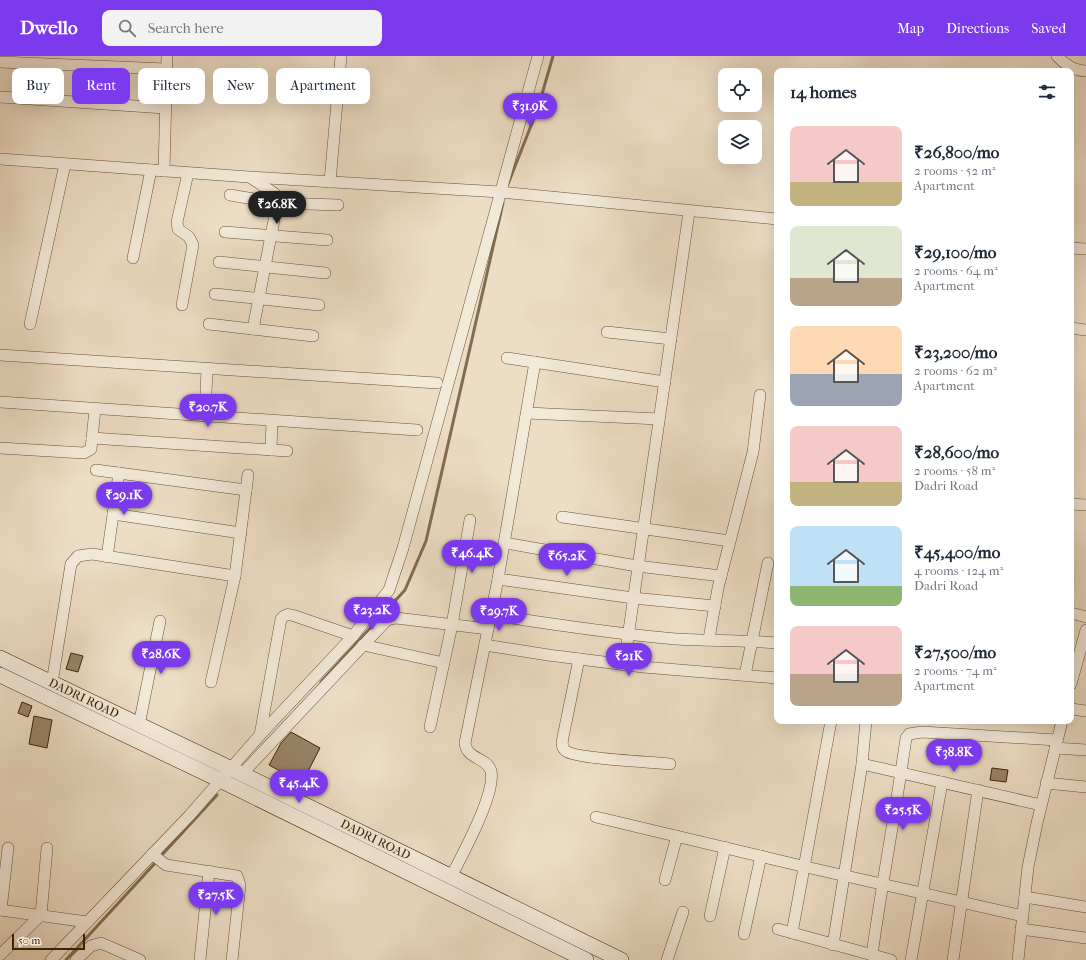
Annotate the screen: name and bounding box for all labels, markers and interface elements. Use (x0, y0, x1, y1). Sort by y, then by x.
search box (102, 10, 382, 46)
text: Dwello (20, 17, 78, 39)
icon: search (116, 17, 138, 39)
text: Search here (148, 19, 224, 37)
text: Map (897, 20, 924, 37)
text: Directions (946, 20, 1009, 37)
text: Saved (1031, 20, 1066, 37)
chip: Buy (12, 68, 64, 104)
chip: Rent (72, 68, 130, 104)
chip: Filters (138, 68, 205, 104)
chip: New (213, 68, 268, 104)
chip: Apartment (276, 68, 370, 104)
map controls (718, 68, 762, 164)
button: locate (718, 68, 762, 112)
icon: filters (1036, 81, 1058, 103)
text: 14 homes (790, 82, 857, 102)
pin: ₹31.9K (497, 93, 563, 127)
text: ₹31.9K (512, 98, 548, 113)
button: layers (718, 120, 762, 164)
icon: home (822, 142, 870, 190)
text: ₹26,800/mo (914, 142, 999, 162)
text: 2 rooms · 52 m² (914, 163, 995, 178)
text: Apartment (914, 178, 975, 193)
pin: ₹26.8K (244, 191, 310, 225)
text: ₹26.8K (257, 196, 297, 211)
icon: home (822, 242, 870, 290)
text: ₹29,100/mo (914, 242, 996, 262)
text: 2 rooms · 64 m² (914, 263, 998, 278)
text: Apartment (914, 278, 975, 293)
icon: home (822, 342, 870, 390)
text: ₹23,200/mo (914, 342, 997, 362)
text: 2 rooms · 62 m² (914, 363, 997, 378)
text: Apartment (914, 378, 975, 393)
pin: ₹20.7K (175, 394, 241, 428)
text: ₹20.7K (189, 399, 227, 414)
icon: home (822, 442, 870, 490)
text: ₹28,600/mo (914, 442, 999, 462)
text: 2 rooms · 58 m² (914, 463, 995, 478)
text: Dadri Road (914, 478, 978, 493)
pin: ₹29.1K (91, 482, 157, 516)
text: ₹29.1K (105, 487, 143, 502)
pin: ₹46.4K (439, 540, 505, 574)
icon: home (822, 542, 870, 590)
text: ₹45,400/mo (914, 542, 1000, 562)
pin: ₹65.2K (534, 543, 600, 577)
text: ₹46.4K (451, 545, 493, 560)
text: ₹65.2K (548, 548, 586, 563)
text: 4 rooms · 124 m² (914, 563, 1003, 578)
text: Dadri Road (914, 578, 978, 593)
pin: ₹23.2K (339, 597, 405, 631)
pin: ₹29.7K (466, 598, 532, 632)
text: ₹23.2K (353, 602, 391, 617)
text: ₹29.7K (480, 603, 518, 618)
pin: ₹28.6K (128, 641, 194, 675)
icon: home (822, 642, 870, 690)
text: ₹27,500/mo (914, 642, 996, 662)
pin: ₹21K (605, 643, 653, 677)
text: ₹28.6K (141, 646, 181, 661)
text: ₹21K (615, 648, 643, 663)
text: 2 rooms · 74 m² (914, 663, 997, 678)
street label: DADRI ROAD (46, 675, 121, 721)
text: Apartment (914, 678, 975, 693)
pin: ₹38.8K (921, 739, 987, 773)
text: ₹38.8K (935, 744, 973, 759)
pin: ₹45.4K (266, 770, 332, 804)
text: ₹45.4K (279, 775, 319, 790)
pin: ₹25.5K (870, 797, 936, 831)
text: ₹25.5K (885, 802, 921, 817)
street label: DADRI ROAD (338, 816, 413, 863)
pin: ₹27.5K (183, 882, 249, 916)
text: ₹27.5K (197, 887, 235, 902)
scale bar (12, 932, 85, 951)
text: 50 m (18, 934, 40, 947)

